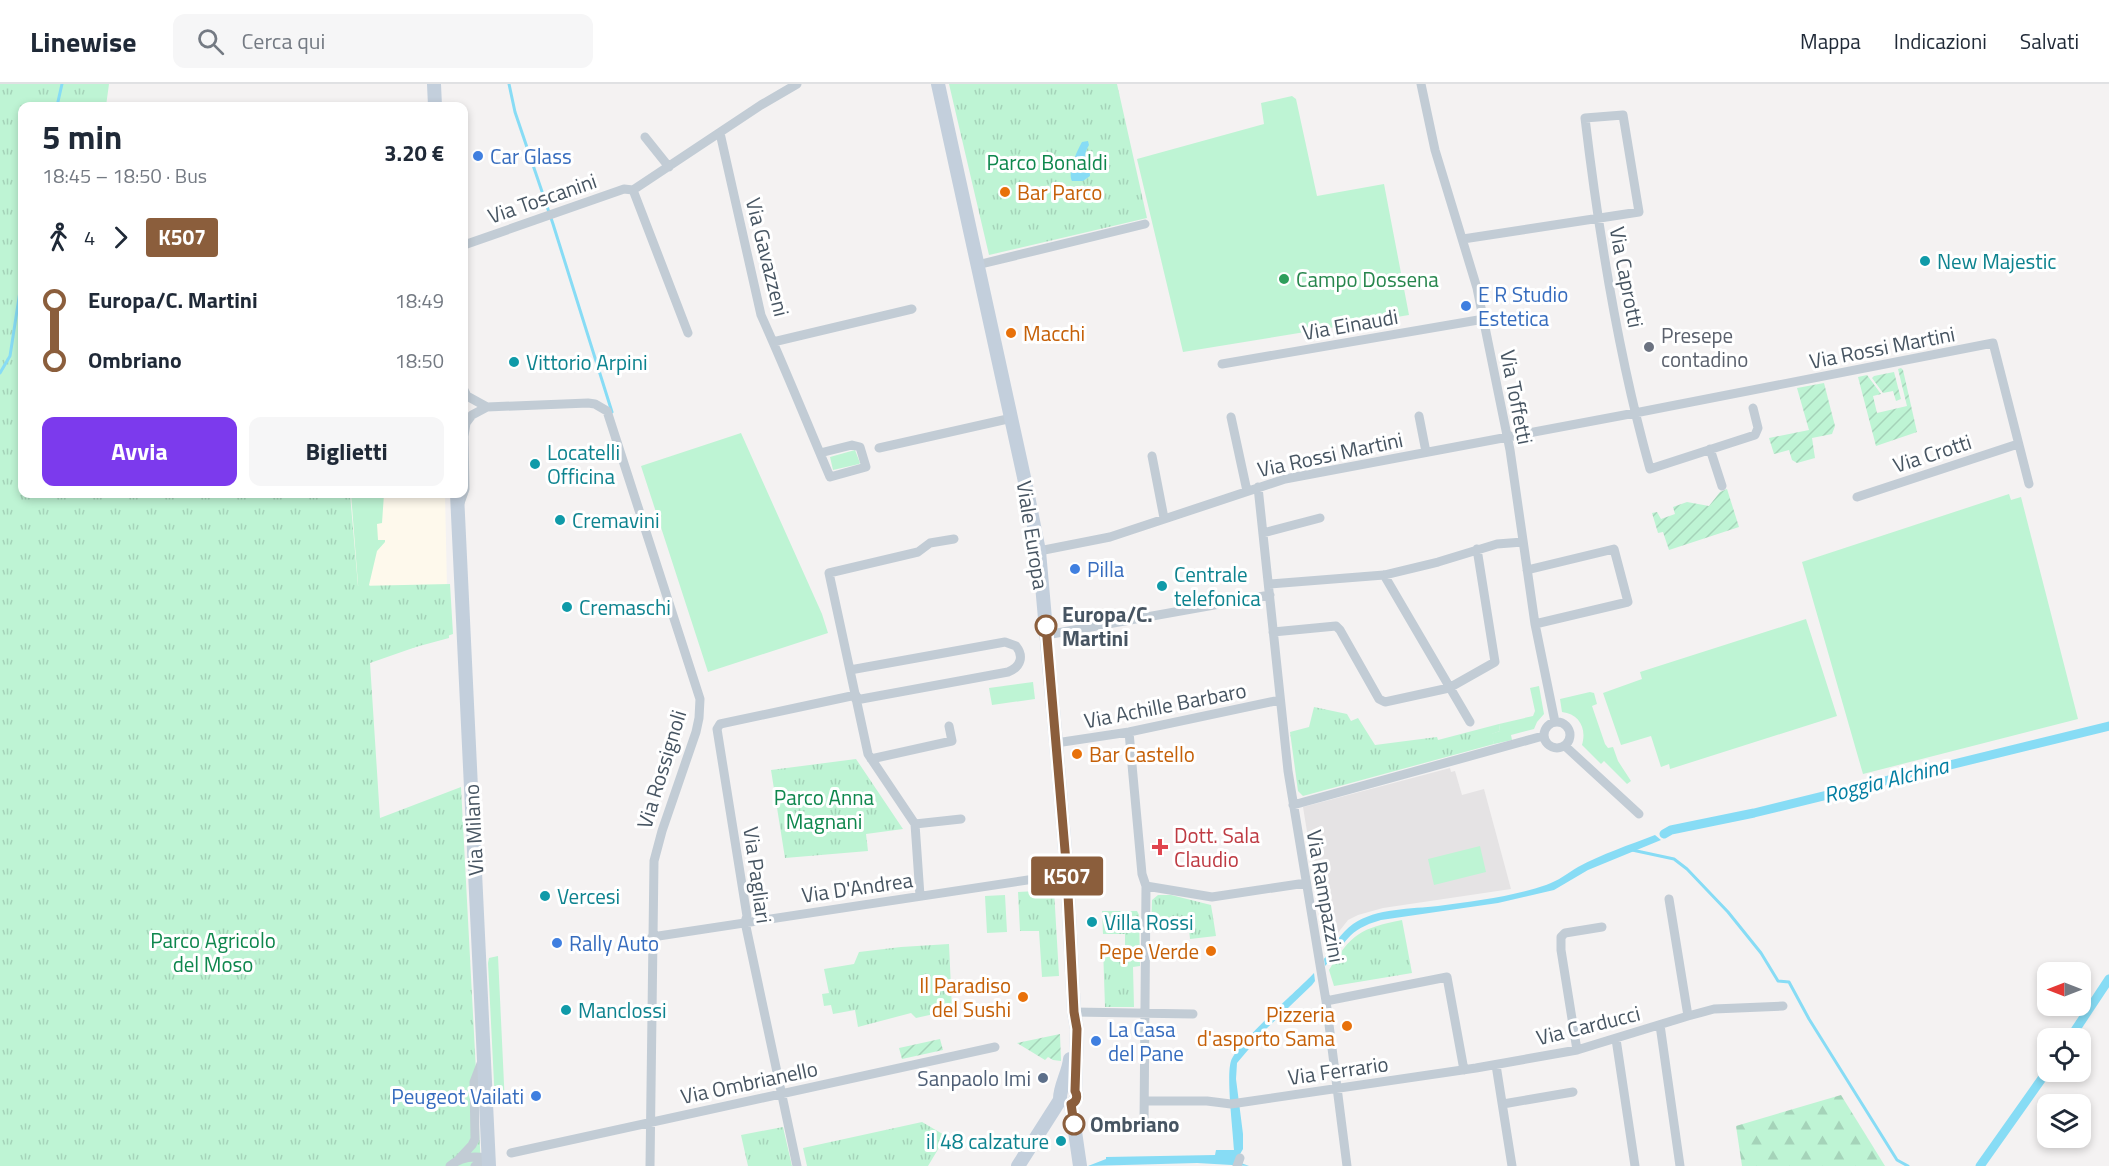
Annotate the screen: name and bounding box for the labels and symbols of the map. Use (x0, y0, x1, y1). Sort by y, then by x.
place label: Car Glass (490, 140, 572, 172)
park label: Parco Bonaldi (986, 146, 1108, 178)
marker: Car Glass (471, 149, 485, 163)
street label: Via Toscanini (483, 164, 601, 232)
place label: Bar Parco (1017, 176, 1102, 208)
marker: Bar Parco (998, 185, 1012, 199)
street label: Via Gavazzeni (738, 194, 798, 320)
street label: Via Caprotti (1602, 224, 1652, 330)
place label: New Majestic (1937, 245, 2056, 277)
marker: New Majestic (1918, 254, 1932, 268)
place label: Campo Dossena (1296, 263, 1439, 295)
marker: Campo Dossena (1277, 272, 1291, 286)
place label: E R Studio Estetica (1478, 278, 1568, 334)
marker: E R Studio Estetica (1459, 299, 1473, 313)
street label: Via Einaudi (1300, 300, 1400, 348)
place label: Macchi (1023, 317, 1085, 349)
street label: Via Rossi Martini (1806, 317, 1958, 377)
place label: Presepe contadino (1661, 319, 1748, 375)
marker: Macchi (1004, 326, 1018, 340)
marker: Presepe contadino (1642, 340, 1656, 354)
place label: Vittorio Arpini (526, 346, 648, 378)
street label: Via Toffetti (1492, 347, 1542, 447)
marker: Vittorio Arpini (507, 355, 521, 369)
street label: Via Rossi Martini (1254, 423, 1406, 485)
street label: Via Crotti (1889, 425, 1975, 481)
place label: Locatelli Officina (547, 436, 620, 492)
marker: Locatelli Officina (528, 457, 542, 471)
street label: Viale Europa (1009, 478, 1057, 592)
place label: Cremavini (572, 504, 660, 536)
marker: Cremavini (553, 513, 567, 527)
place label: Pilla (1087, 553, 1125, 585)
place label: Centrale telefonica (1174, 558, 1261, 614)
marker: Pilla (1068, 562, 1082, 576)
marker: Centrale telefonica (1155, 579, 1169, 593)
place label: Cremaschi (579, 591, 671, 623)
place label: Europa/C. Martini (1062, 598, 1153, 654)
marker: Cremaschi (560, 600, 574, 614)
marker: Europa/C. Martini (1035, 615, 1057, 637)
street label: Via Achille Barbaro (1081, 674, 1249, 736)
street label: Via Rossignoli (628, 706, 694, 832)
place label: Bar Castello (1089, 738, 1195, 770)
marker: Bar Castello (1070, 747, 1084, 761)
water label: Roggia Alchina (1820, 748, 1954, 812)
park label: Parco Anna Magnani (774, 781, 875, 837)
street label: Via Milano (455, 783, 491, 877)
place label: Dott. Sala Claudio (1174, 819, 1260, 875)
street label: Via Pagliari (735, 825, 781, 925)
street label: Via Rampazzini (1299, 827, 1353, 965)
marker: Dott. Sala Claudio (1151, 838, 1169, 856)
line badge: K507 (1025, 856, 1109, 896)
street label: Via D'Andrea (799, 863, 915, 911)
place label: Vercesi (557, 880, 620, 912)
marker: Vercesi (538, 889, 552, 903)
place label: Villa Rossi (1104, 906, 1194, 938)
marker: Villa Rossi (1085, 915, 1099, 929)
park label: Parco Agricolo del Moso (150, 924, 276, 980)
place label: Rally Auto (569, 927, 659, 959)
place label: Pepe Verde (1099, 935, 1199, 967)
marker: Rally Auto (550, 936, 564, 950)
marker: Pepe Verde (1204, 944, 1218, 958)
north arrow (2037, 962, 2091, 1016)
place label: Il Paradiso del Sushi (919, 969, 1011, 1025)
marker: Il Paradiso del Sushi (1016, 990, 1030, 1004)
place label: Manclossi (578, 994, 667, 1026)
street label: Via Carducci (1533, 997, 1643, 1053)
place label: Pizzeria d'asporto Sama (1197, 998, 1335, 1054)
marker: Manclossi (559, 1003, 573, 1017)
place label: La Casa del Pane (1108, 1013, 1184, 1069)
marker: Pizzeria d'asporto Sama (1340, 1019, 1354, 1033)
marker: La Casa del Pane (1089, 1034, 1103, 1048)
street label: Via Ferrario (1286, 1047, 1390, 1093)
street label: Via Ombrianello (677, 1052, 821, 1112)
place label: Sanpaolo Imi (917, 1062, 1031, 1094)
marker: Sanpaolo Imi (1036, 1071, 1050, 1085)
place label: Peugeot Vailati (391, 1080, 524, 1112)
marker: Peugeot Vailati (529, 1089, 543, 1103)
place label: Ombriano (1090, 1108, 1179, 1140)
marker: Ombriano (1063, 1113, 1085, 1135)
place label: il 48 calzature (926, 1125, 1049, 1157)
marker: il 48 calzature (1054, 1134, 1068, 1148)

